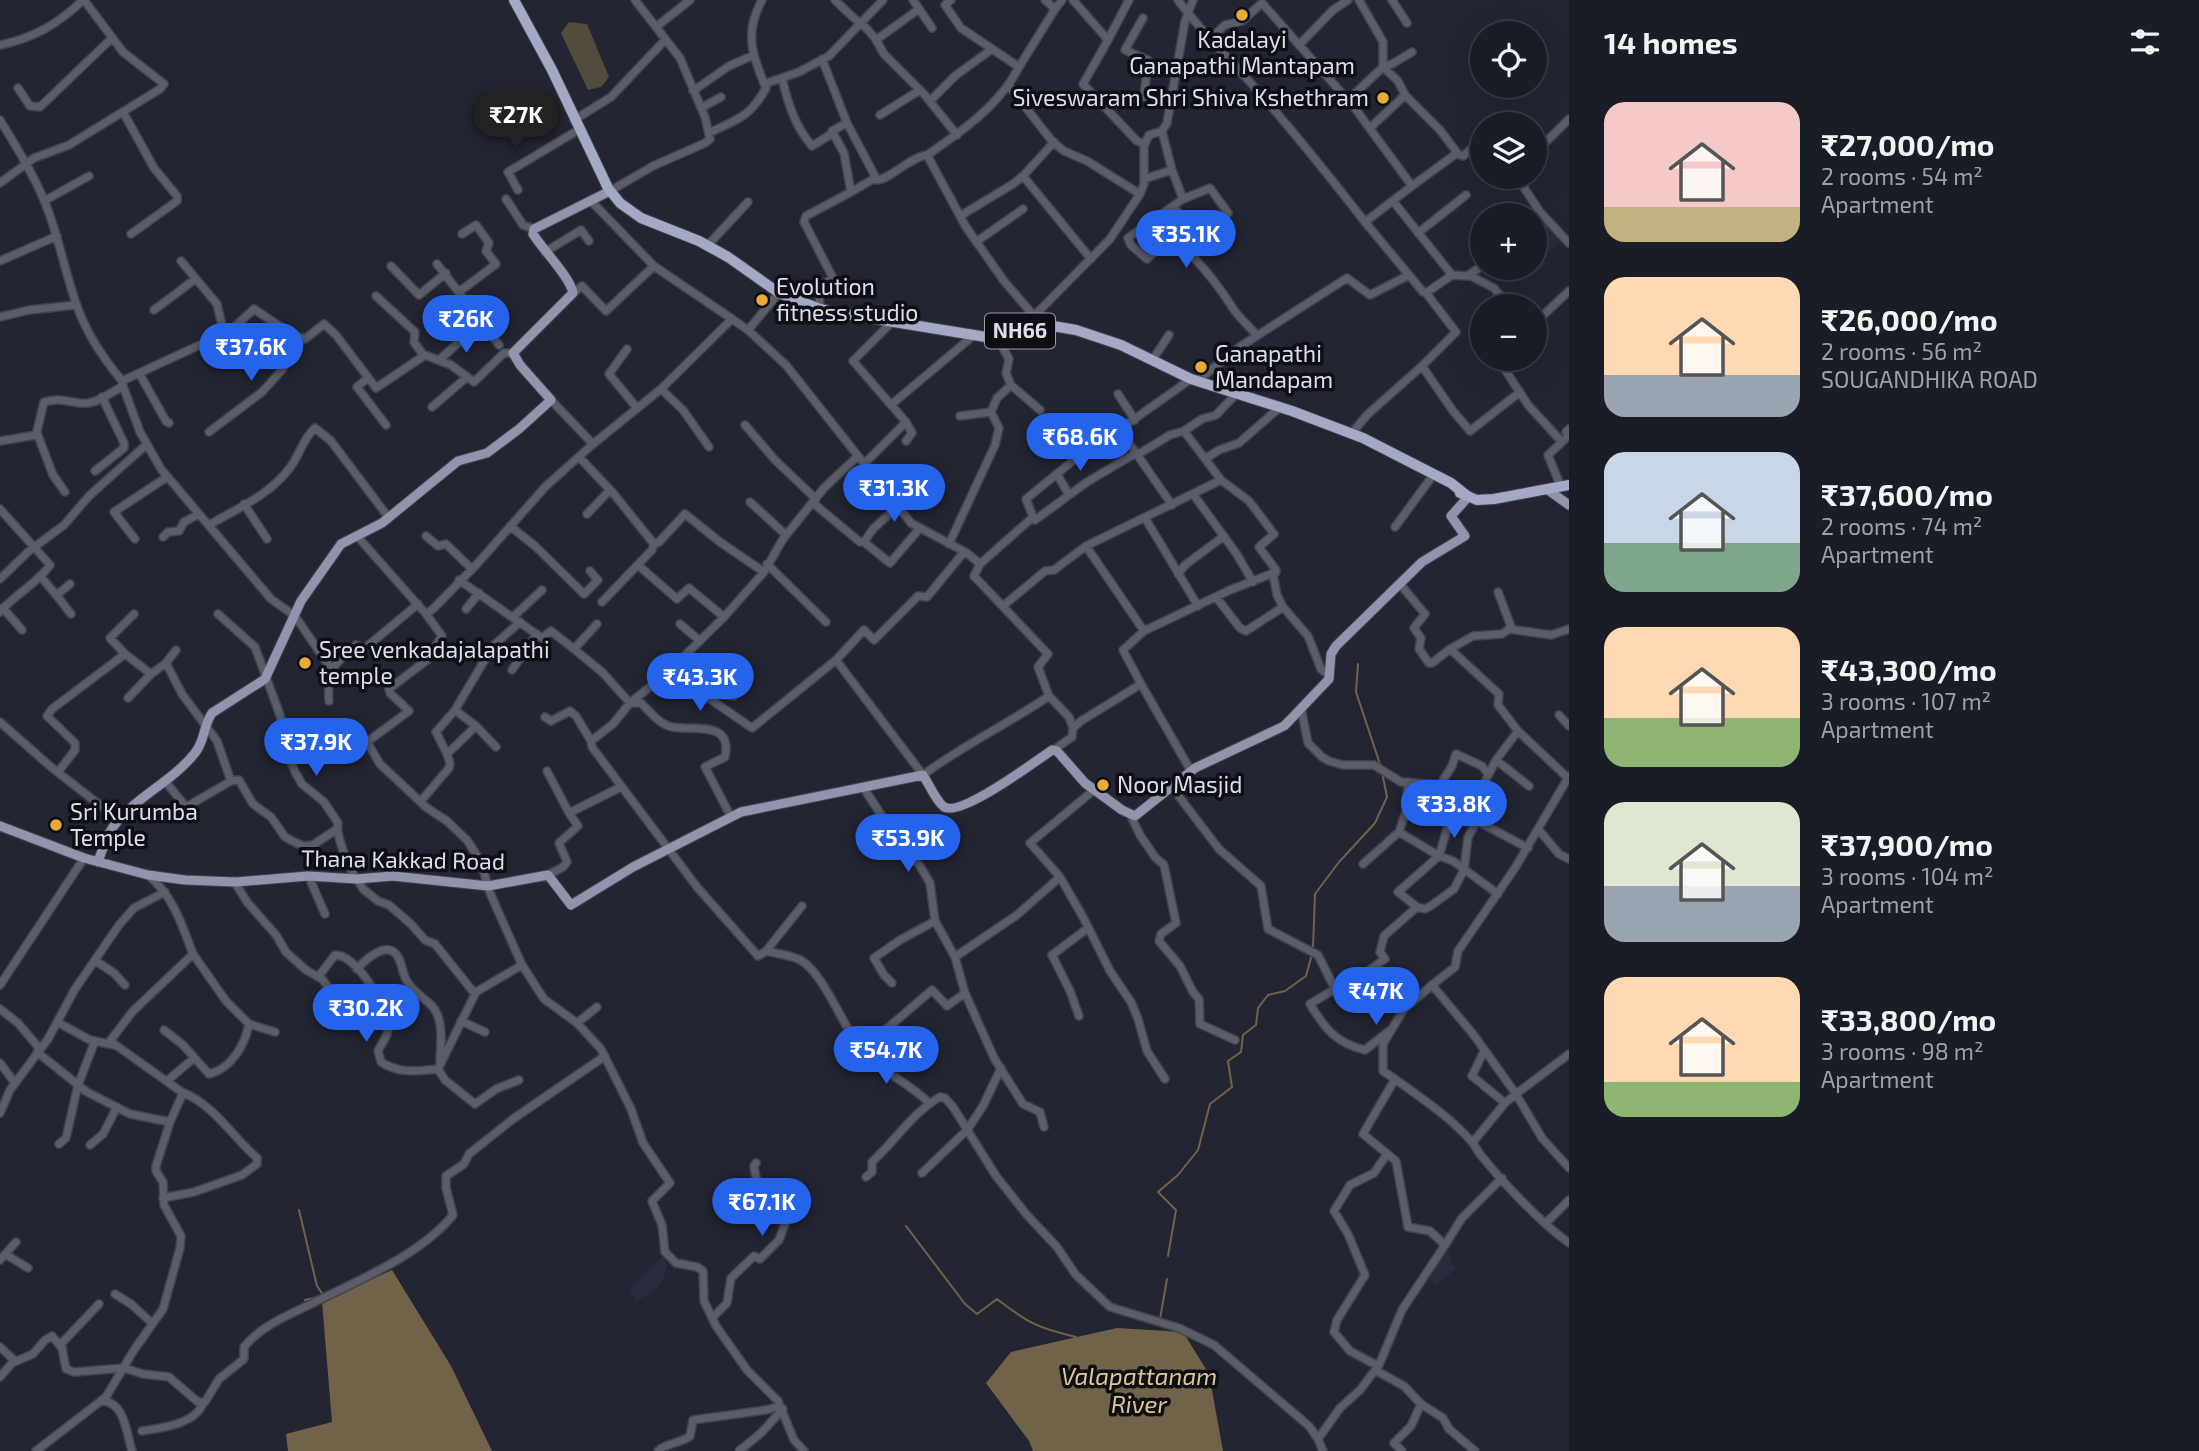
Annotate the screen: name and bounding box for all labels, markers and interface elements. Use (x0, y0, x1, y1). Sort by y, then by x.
marker: Kadalayi Ganapathi Mantapam (1234, 7, 1250, 23)
map controls (1470, 21, 1547, 371)
button: locate (1470, 21, 1547, 98)
icon: filters (2126, 23, 2164, 61)
text: 14 homes (1604, 24, 1738, 60)
place label: Kadalayi Ganapathi Mantapam (1129, 25, 1355, 79)
place label: Siveswaram Shri Shiva Kshethram (1012, 83, 1369, 111)
marker: Siveswaram Shri Shiva Kshethram (1375, 90, 1391, 106)
pin: ₹27K (475, 92, 557, 151)
text: ₹27K (489, 100, 543, 128)
button: layers (1470, 112, 1547, 189)
text: ₹27,000/mo (1821, 126, 1995, 162)
icon: home (1660, 130, 1744, 214)
text: 2 rooms · 54 m² (1821, 162, 1983, 190)
text: Apartment (1821, 190, 1934, 218)
button: + (1470, 203, 1547, 280)
pin: ₹35.1K (1129, 210, 1243, 270)
text: ₹35.1K (1152, 219, 1220, 247)
place label: Evolution fitness studio (776, 272, 918, 326)
marker: Evolution fitness studio (754, 292, 770, 308)
button: − (1470, 294, 1547, 371)
pin: ₹26K (425, 296, 507, 355)
text: ₹26,000/mo (1821, 301, 1998, 337)
text: ₹26K (438, 304, 494, 332)
icon: home (1660, 305, 1744, 389)
road number: NH66 (985, 314, 1055, 348)
pin: ₹37.6K (194, 324, 308, 383)
text: ₹37.6K (215, 332, 287, 360)
text: 2 rooms · 56 m² (1821, 337, 1982, 365)
place label: Ganapathi Mandapam (1215, 339, 1333, 393)
marker: Ganapathi Mandapam (1193, 359, 1209, 375)
text: SOUGANDHIKA ROAD (1821, 365, 2038, 393)
pin: ₹68.6K (1023, 414, 1137, 473)
text: ₹68.6K (1042, 422, 1118, 450)
pin: ₹31.3K (837, 464, 951, 524)
text: ₹31.3K (859, 473, 929, 501)
text: ₹37,600/mo (1821, 476, 1993, 512)
icon: home (1660, 480, 1744, 564)
text: 2 rooms · 74 m² (1821, 512, 1982, 540)
text: Apartment (1821, 540, 1934, 568)
place label: Sree venkadajalapathi temple (319, 635, 550, 689)
text: ₹43,300/mo (1821, 651, 1997, 687)
pin: ₹43.3K (643, 654, 757, 713)
marker: Sree venkadajalapathi temple (297, 655, 313, 671)
icon: home (1660, 655, 1744, 739)
text: ₹43.3K (663, 662, 737, 690)
text: 3 rooms · 107 m² (1821, 687, 1991, 715)
text: Apartment (1821, 715, 1934, 743)
pin: ₹37.9K (259, 718, 373, 778)
text: ₹37.9K (280, 727, 352, 755)
place label: Noor Masjid (1117, 770, 1242, 798)
marker: Noor Masjid (1095, 777, 1111, 793)
pin: ₹33.8K (1397, 780, 1511, 840)
text: ₹33.8K (1417, 789, 1491, 817)
place label: Sri Kurumba Temple (70, 797, 198, 851)
pin: ₹53.9K (851, 814, 965, 874)
marker: Sri Kurumba Temple (48, 817, 64, 833)
text: ₹53.9K (871, 823, 945, 851)
text: ₹37,900/mo (1821, 826, 1993, 862)
icon: home (1660, 830, 1744, 914)
street label: Thana Kakkad Road (301, 843, 505, 875)
text: 3 rooms · 104 m² (1821, 862, 1993, 890)
text: Apartment (1821, 890, 1934, 918)
pin: ₹47K (1335, 968, 1417, 1027)
text: ₹47K (1349, 976, 1403, 1004)
pin: ₹30.2K (309, 984, 423, 1044)
text: ₹30.2K (329, 993, 403, 1021)
text: ₹33,800/mo (1821, 1001, 1996, 1037)
icon: home (1660, 1005, 1744, 1089)
pin: ₹54.7K (829, 1026, 943, 1086)
text: ₹54.7K (850, 1035, 922, 1063)
text: 3 rooms · 98 m² (1821, 1037, 1983, 1065)
text: Apartment (1821, 1065, 1934, 1093)
pin: ₹67.1K (705, 1178, 819, 1238)
text: ₹67.1K (728, 1187, 796, 1215)
water label: Valapattanam River (1061, 1361, 1217, 1418)

